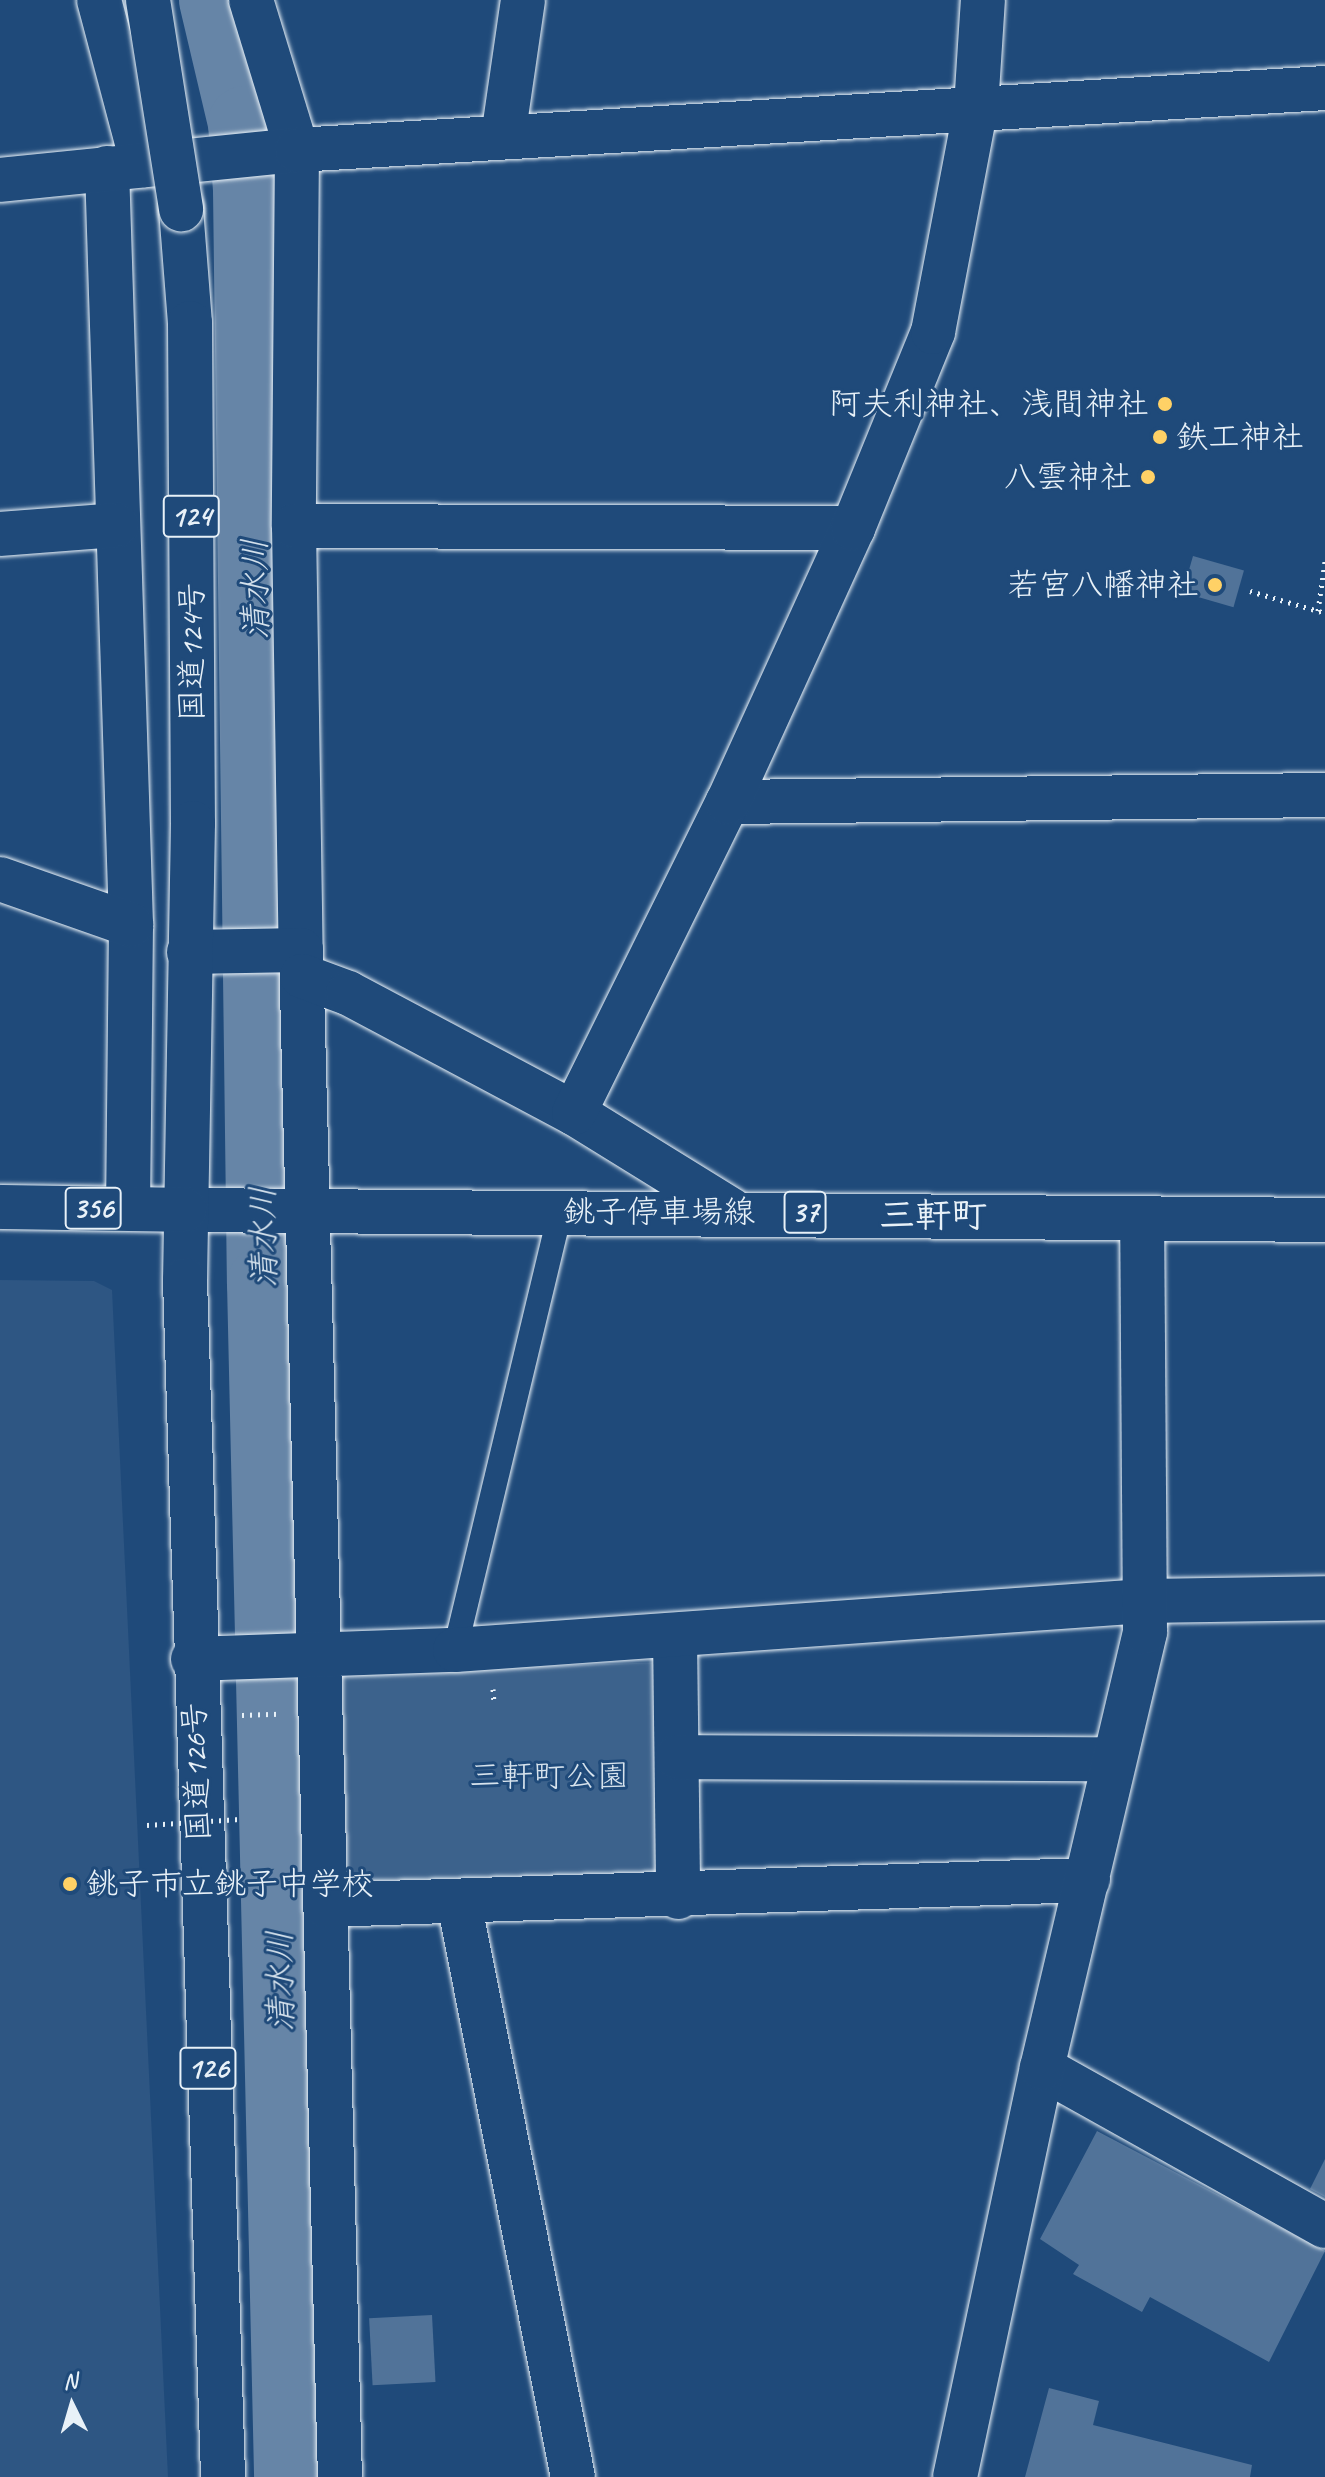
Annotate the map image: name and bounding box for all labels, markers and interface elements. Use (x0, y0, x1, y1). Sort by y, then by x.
place label: 阿夫利神社、浅間神社 (829, 385, 1149, 423)
marker: 阿夫利神社、浅間神社 (1156, 395, 1174, 413)
place label: 鉄工神社 (1176, 418, 1304, 456)
marker: 鉄工神社 (1151, 428, 1169, 446)
place label: 八雲神社 (1004, 458, 1132, 496)
marker: 八雲神社 (1139, 468, 1157, 486)
road number: 124 (161, 490, 221, 542)
water label: 清水川 (234, 538, 276, 640)
place label: 若宮八幡神社 (1007, 566, 1199, 604)
marker: 若宮八幡神社 (1206, 576, 1224, 594)
street label: 国道124号 (173, 582, 211, 722)
road number: 356 (63, 1182, 123, 1234)
water label: 清水川 (242, 1186, 284, 1288)
road number: 37 (783, 1186, 827, 1238)
street label: 銚子停車場線 (563, 1193, 755, 1231)
district label: 三軒町 (879, 1194, 987, 1238)
street label: 国道126号 (175, 1702, 219, 1842)
park label: 三軒町公園 (469, 1757, 629, 1795)
place label: 銚子市立銚子中学校 (86, 1865, 374, 1903)
marker: 銚子市立銚子中学校 (61, 1875, 79, 1893)
water label: 清水川 (259, 1930, 301, 2032)
road number: 126 (178, 2042, 238, 2094)
north arrow (32, 2365, 112, 2445)
text: N (62, 2367, 78, 2396)

